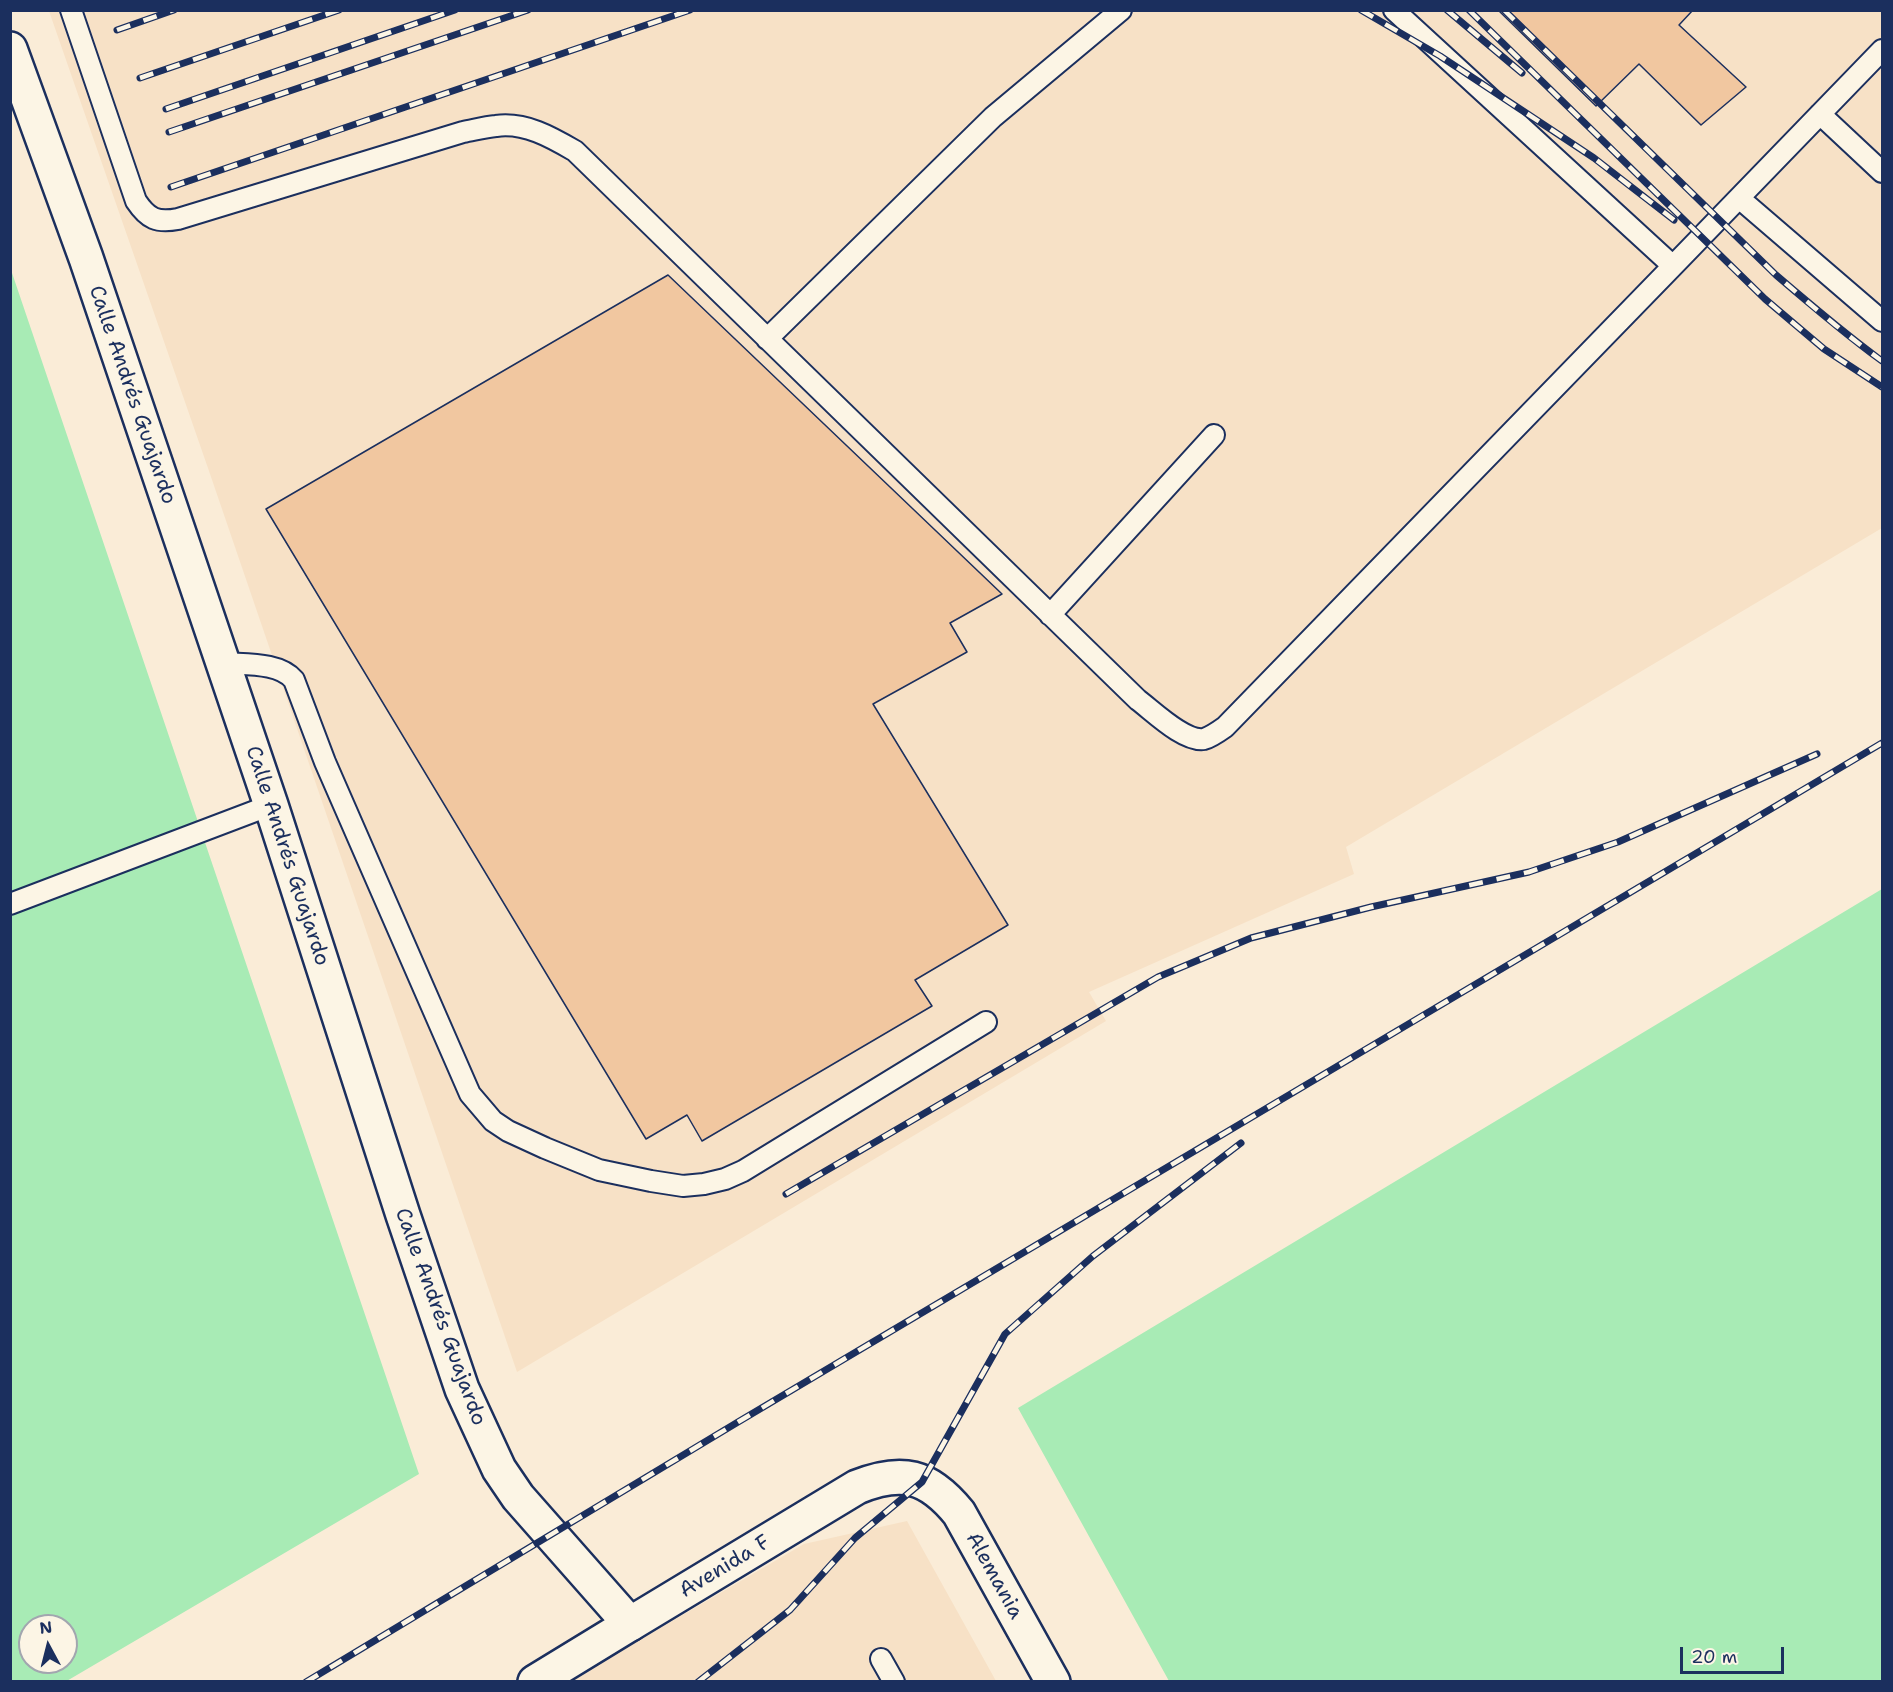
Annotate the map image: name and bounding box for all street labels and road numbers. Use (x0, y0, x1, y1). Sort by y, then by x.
street label: Calle Andrés Guajardo (83, 282, 181, 508)
street label: Calle Andrés Guajardo (240, 743, 334, 969)
street label: Calle Andrés Guajardo (389, 1205, 491, 1429)
street label: Alemania (960, 1528, 1028, 1624)
street label: Avenida F (675, 1530, 775, 1604)

